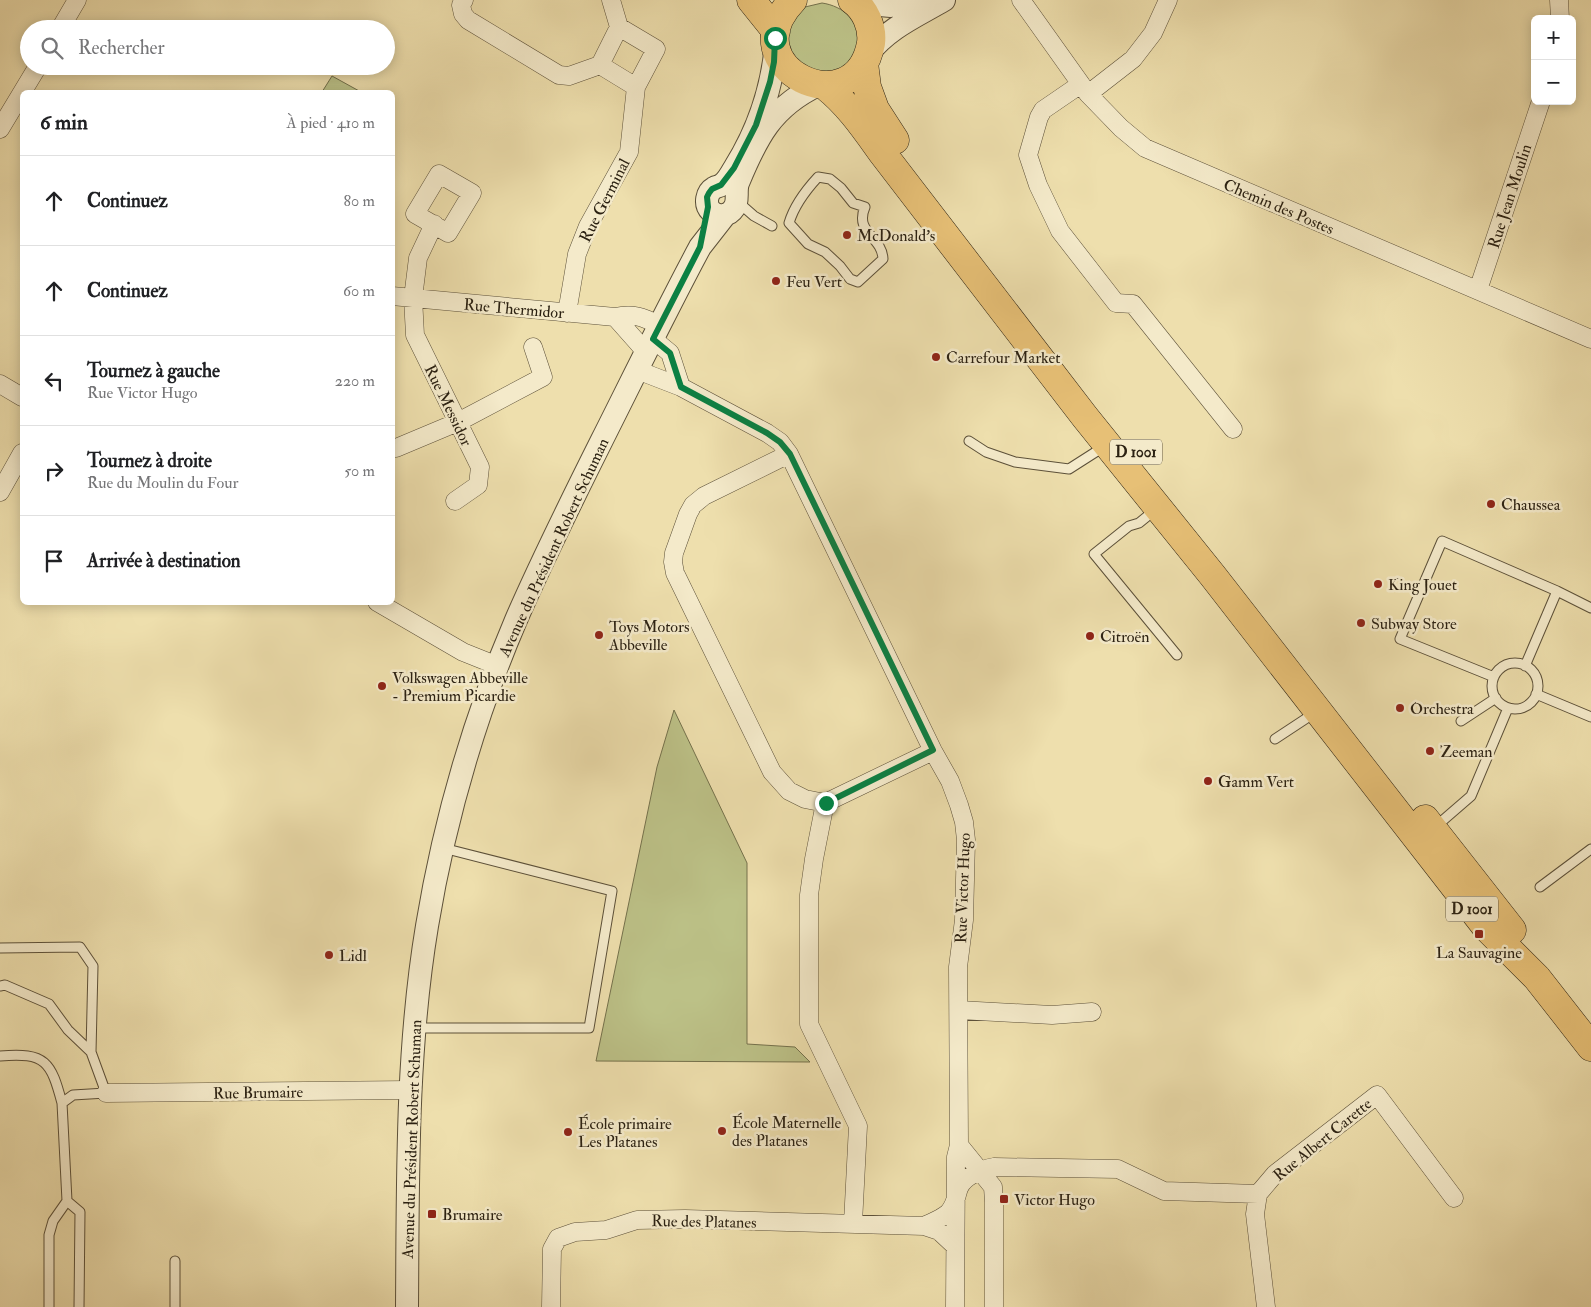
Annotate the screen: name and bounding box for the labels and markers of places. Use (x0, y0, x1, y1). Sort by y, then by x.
place label: McDonald's (857, 226, 935, 246)
marker: McDonald's (841, 229, 853, 241)
place label: Feu Vert (786, 272, 842, 292)
marker: Feu Vert (770, 275, 782, 287)
place label: Carrefour Market (946, 348, 1060, 368)
marker: Carrefour Market (930, 351, 942, 363)
place label: Chaussea (1501, 495, 1561, 515)
marker: Chaussea (1485, 498, 1497, 510)
place label: King Jouet (1388, 575, 1457, 596)
marker: King Jouet (1372, 578, 1384, 590)
place label: Subway Store (1371, 614, 1457, 634)
place label: Toys Motors Abbeville (608, 617, 690, 655)
marker: Subway Store (1355, 617, 1367, 629)
place label: Citroën (1100, 627, 1149, 647)
marker: Toys Motors Abbeville (593, 629, 605, 641)
marker: Citroën (1084, 630, 1096, 642)
place label: Volkswagen Abbeville - Premium Picardie (392, 668, 528, 706)
marker: Volkswagen Abbeville - Premium Picardie (376, 680, 388, 692)
place label: Orchestra (1410, 699, 1474, 719)
marker: Orchestra (1394, 702, 1406, 714)
place label: Zeeman (1440, 742, 1493, 762)
marker: Zeeman (1424, 745, 1436, 757)
place label: Gamm Vert (1218, 772, 1294, 792)
marker: Gamm Vert (1202, 775, 1214, 787)
marker: La Sauvagine (1473, 928, 1485, 940)
place label: La Sauvagine (1436, 943, 1522, 963)
place label: Lidl (339, 946, 367, 966)
marker: Lidl (323, 949, 335, 961)
place label: École Maternelle des Platanes (732, 1112, 842, 1151)
place label: École primaire Les Platanes (578, 1113, 672, 1152)
marker: École Maternelle des Platanes (716, 1125, 728, 1137)
marker: École primaire Les Platanes (562, 1126, 574, 1138)
place label: Victor Hugo (1014, 1190, 1095, 1210)
marker: Victor Hugo (998, 1193, 1010, 1205)
place label: Brumaire (442, 1205, 503, 1225)
marker: Brumaire (426, 1208, 438, 1220)

